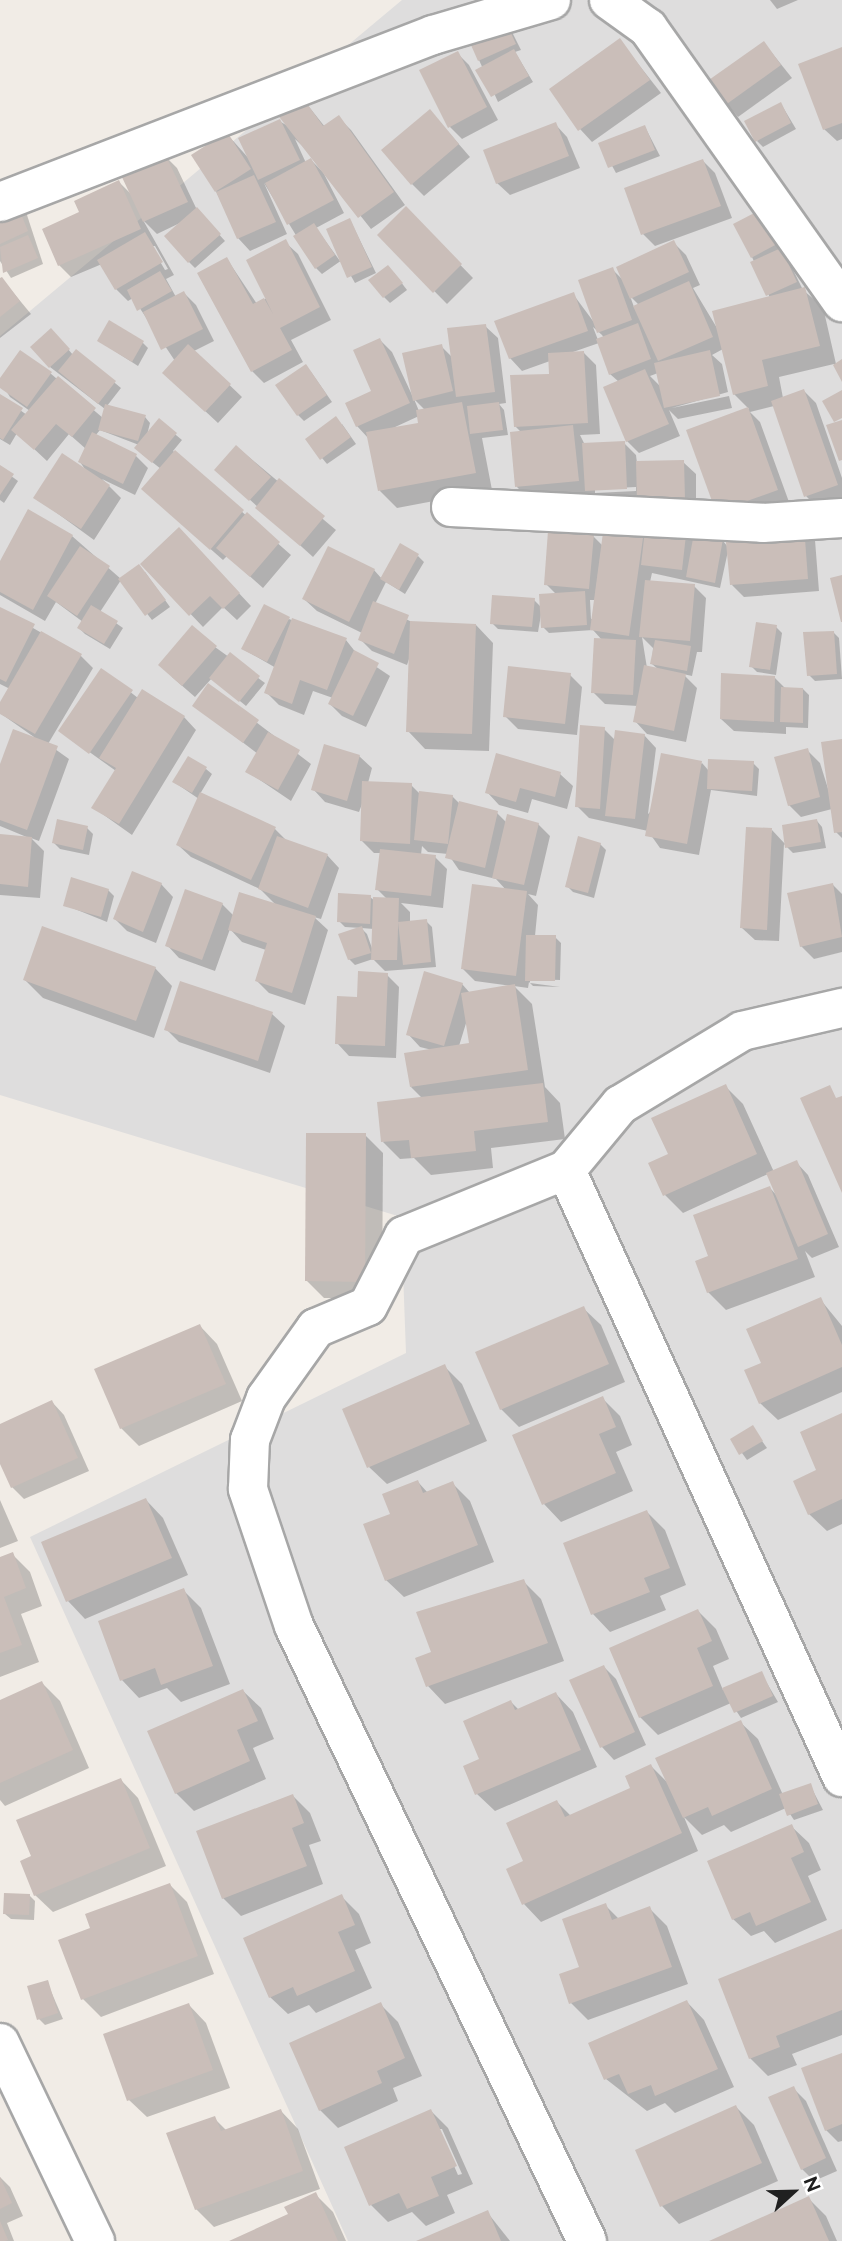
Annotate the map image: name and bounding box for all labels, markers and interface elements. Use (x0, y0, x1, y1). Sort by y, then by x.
north arrow (758, 2157, 828, 2227)
text: N (800, 2173, 825, 2195)

